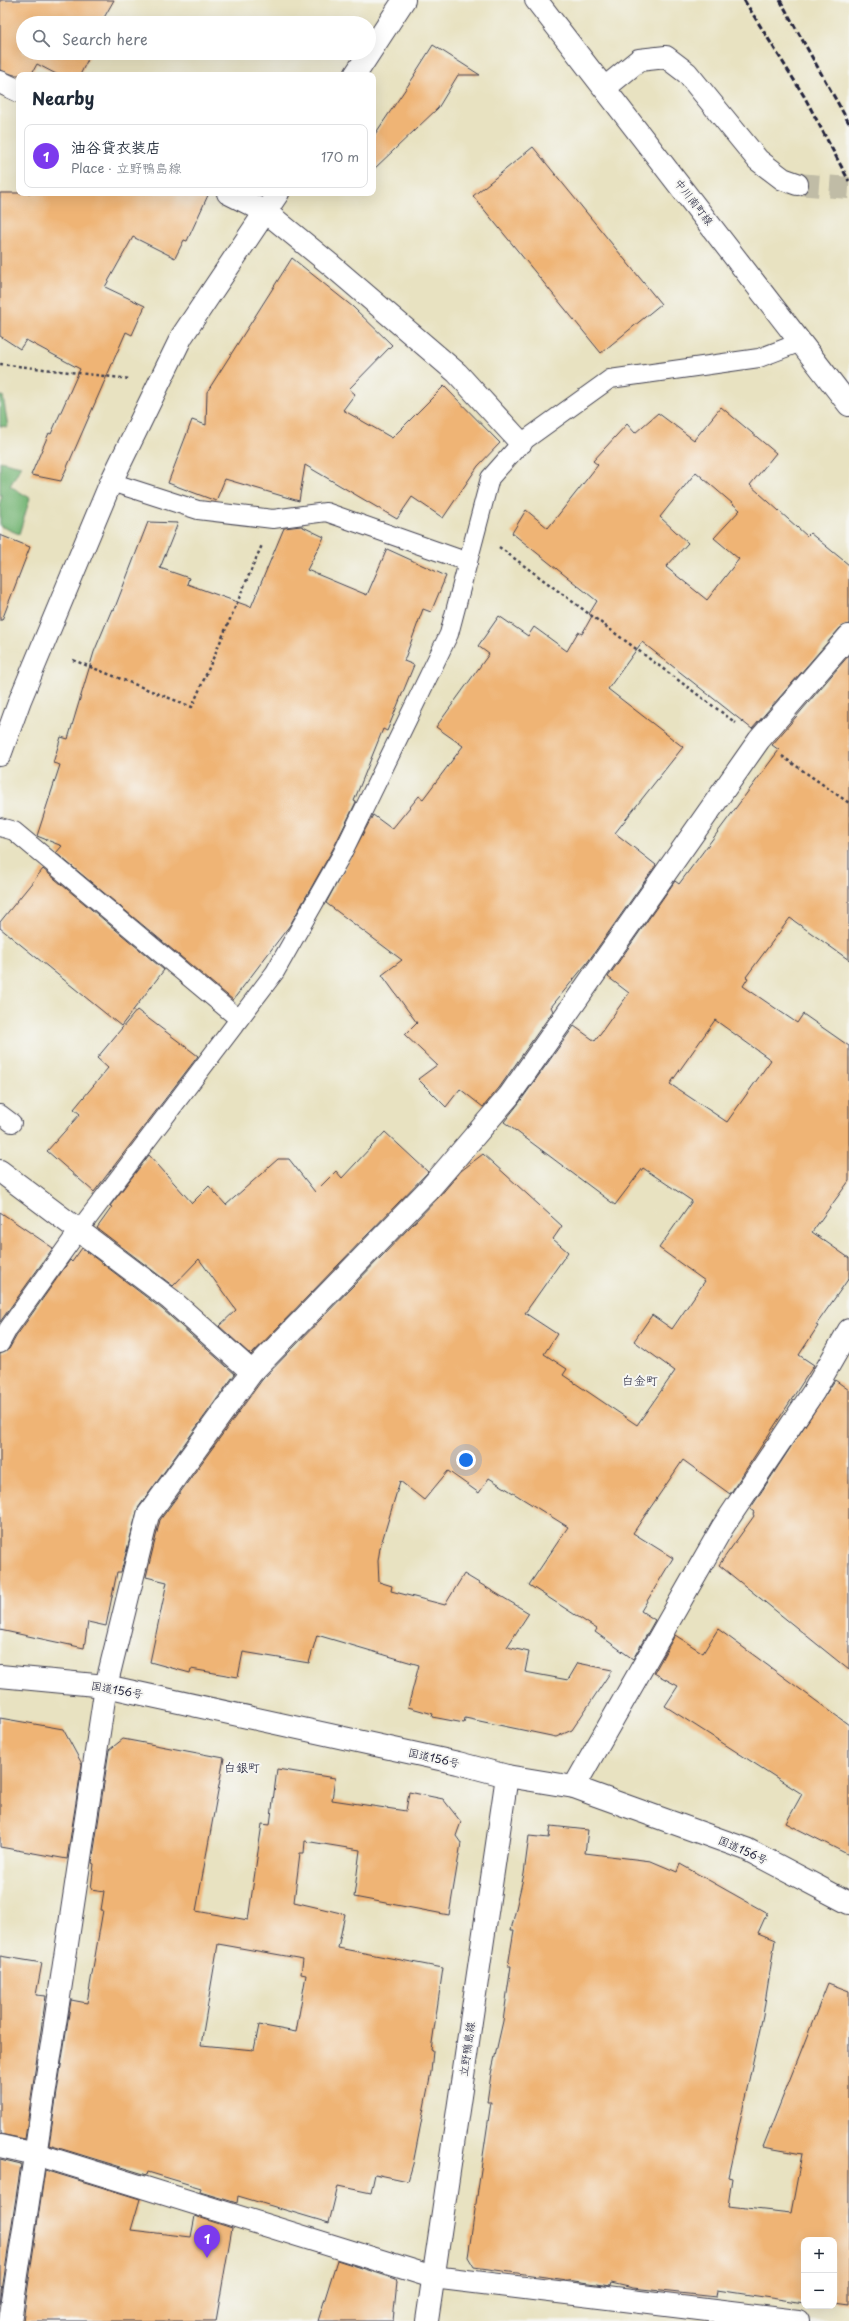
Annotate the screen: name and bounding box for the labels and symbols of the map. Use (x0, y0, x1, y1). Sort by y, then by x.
street label: 中川南町線 (671, 175, 718, 229)
district label: 白金町 (622, 1371, 658, 1389)
your location (456, 1450, 476, 1470)
street label: 国道156号 (90, 1677, 144, 1702)
street label: 国道156号 (407, 1743, 462, 1772)
district label: 白銀町 (224, 1758, 260, 1776)
street label: 国道156号 (716, 1831, 771, 1868)
street label: 立野鴨島線 (454, 2021, 479, 2077)
pin: 1 (194, 2225, 220, 2258)

